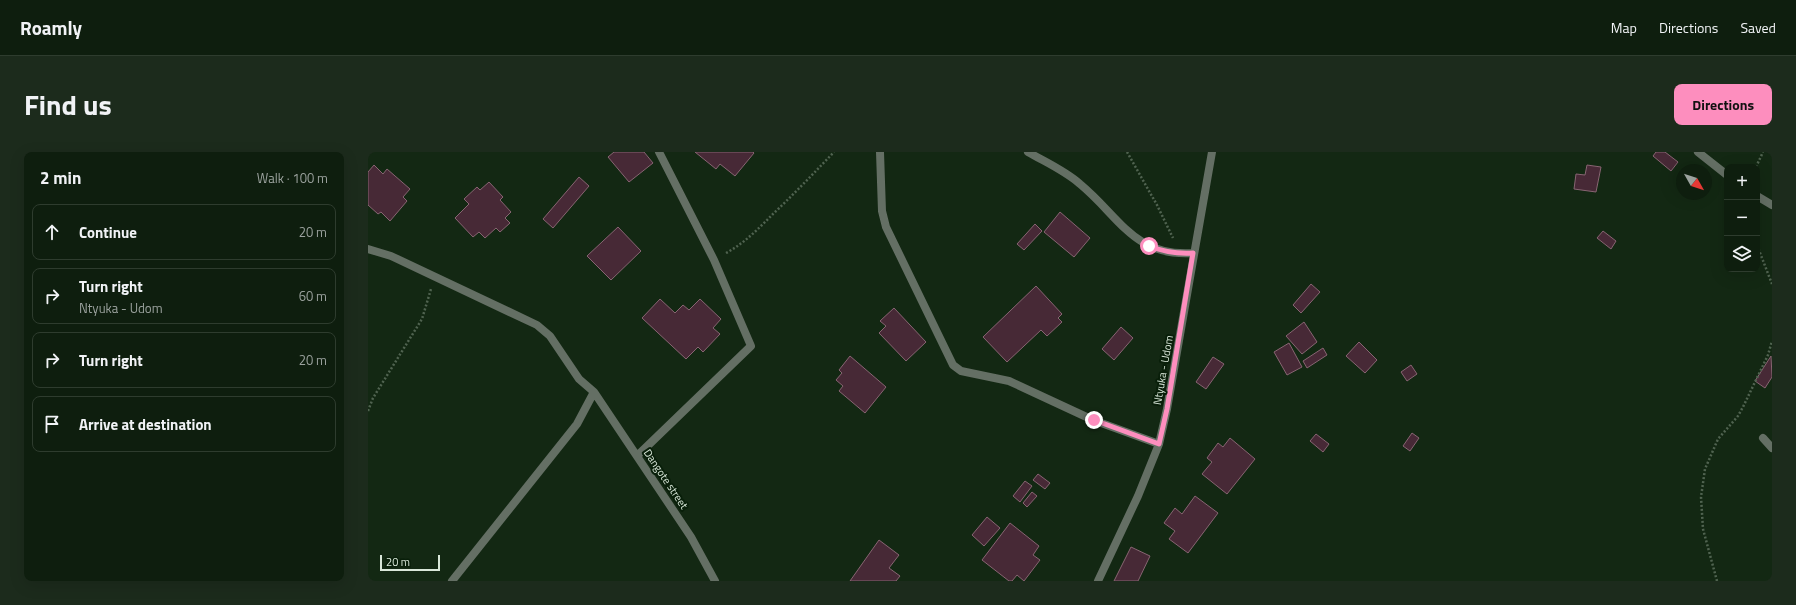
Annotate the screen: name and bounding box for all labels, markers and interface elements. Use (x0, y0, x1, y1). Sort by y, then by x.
text: Roamly (20, 13, 82, 42)
text: Map (1611, 17, 1637, 38)
text: Directions (1659, 17, 1718, 38)
text: Saved (1740, 17, 1776, 38)
text: Find us (24, 83, 112, 126)
button: Directions (1674, 84, 1772, 125)
north arrow (1676, 164, 1712, 200)
map controls (1724, 164, 1760, 272)
button: + (1724, 164, 1760, 200)
text: 2 min (40, 165, 81, 191)
text: Walk · 100 m (257, 168, 328, 188)
button: − (1724, 200, 1760, 236)
icon: ahead (41, 221, 63, 243)
text: Continue (79, 221, 137, 244)
text: 20 m (299, 222, 327, 242)
button: layers (1724, 236, 1760, 272)
route start (1140, 237, 1158, 255)
text: Turn right (79, 275, 143, 298)
icon: right (41, 285, 63, 307)
text: 60 m (299, 286, 327, 306)
text: Ntyuka - Udom (79, 298, 163, 318)
street label: Ntyuka - Udom (1149, 334, 1177, 406)
icon: right (41, 349, 63, 371)
text: Turn right (79, 349, 143, 372)
text: 20 m (299, 350, 327, 370)
route end (1085, 411, 1103, 429)
icon: arrive (41, 413, 63, 435)
text: Arrive at destination (79, 413, 212, 436)
street label: Dangote street (640, 446, 692, 512)
scale bar (380, 553, 440, 572)
text: 20 m (386, 554, 410, 570)

